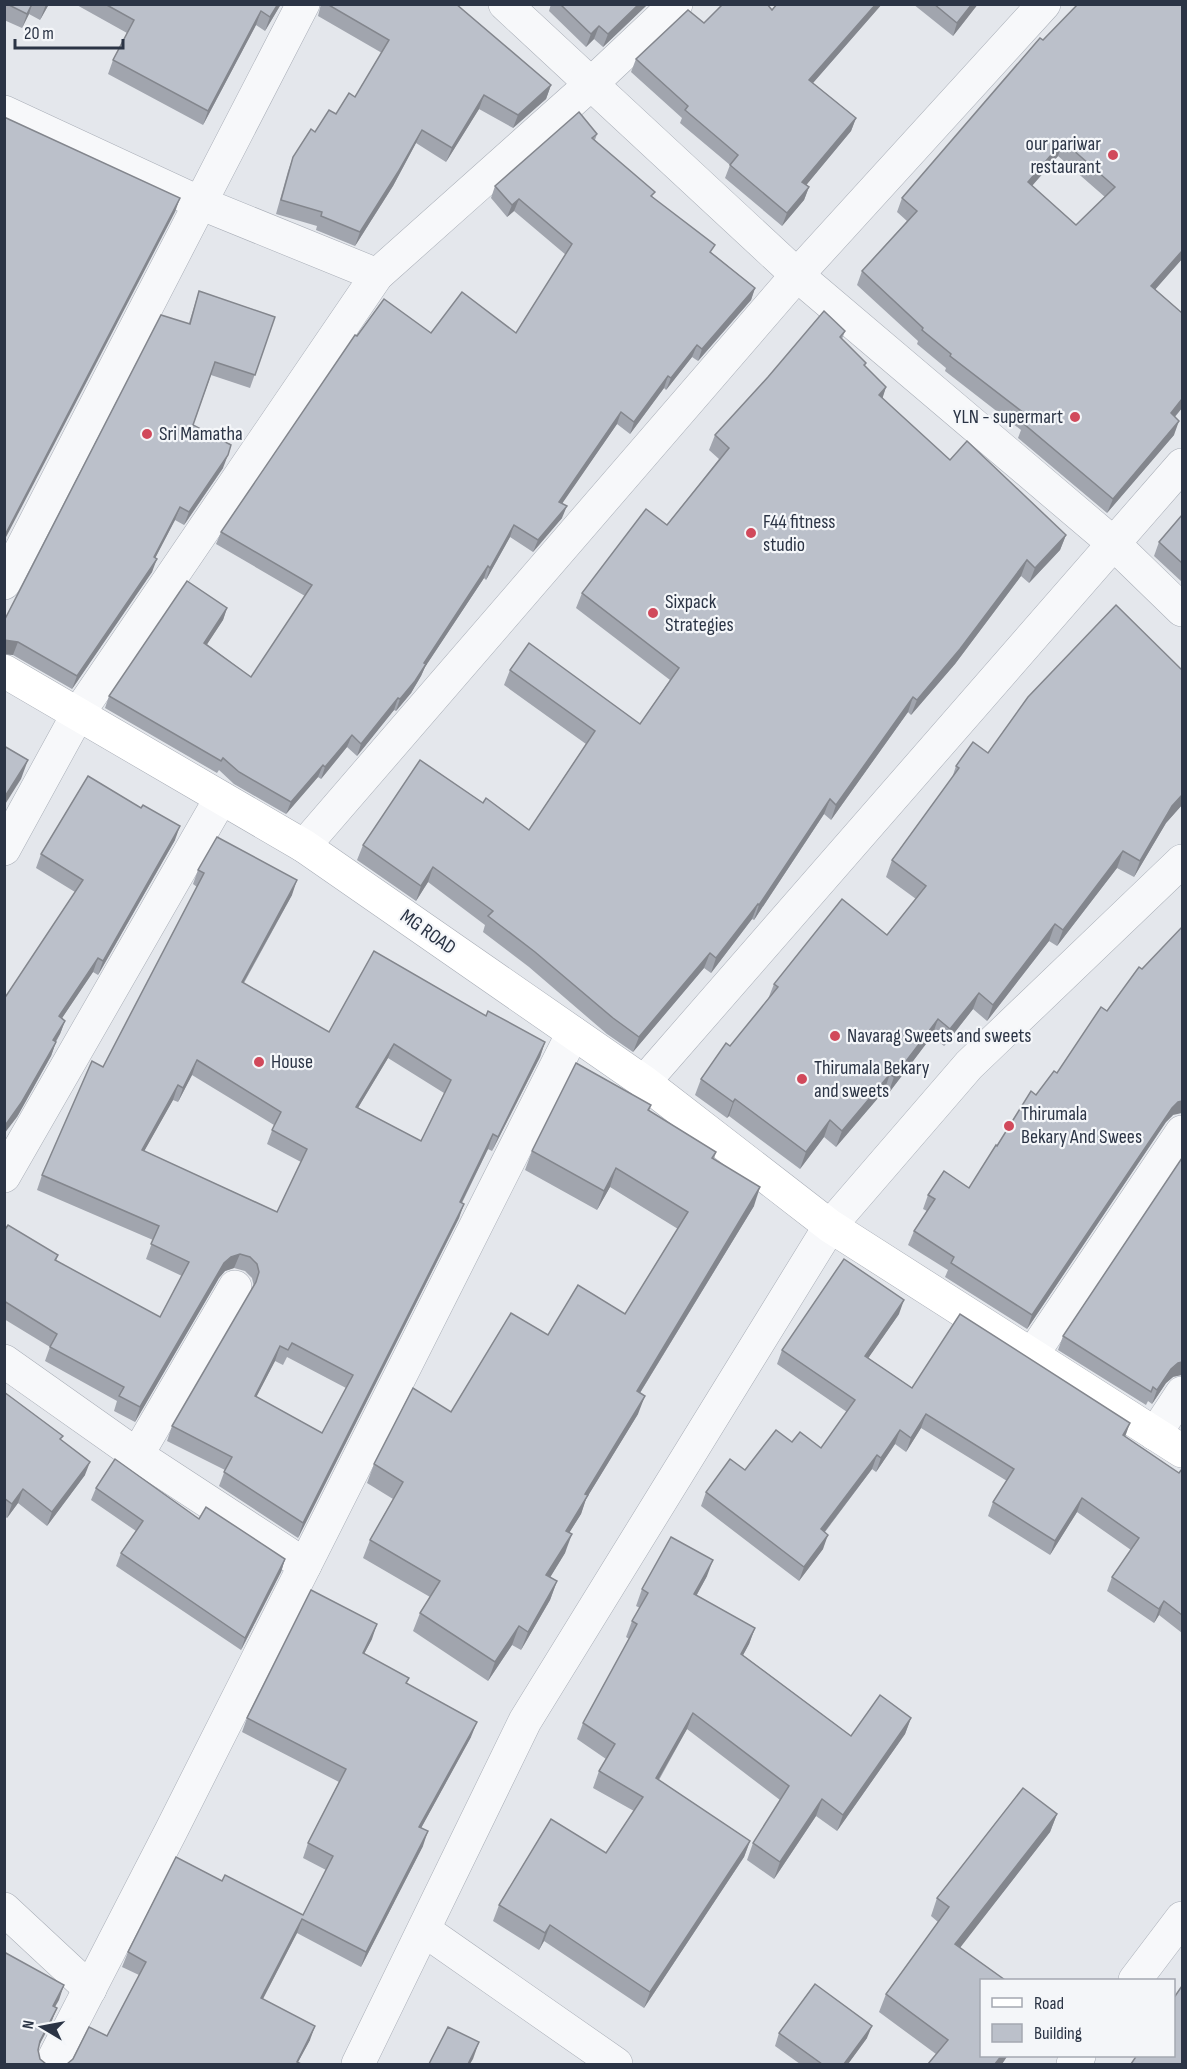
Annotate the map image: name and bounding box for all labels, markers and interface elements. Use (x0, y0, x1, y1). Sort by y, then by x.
scale bar (15, 12, 123, 50)
text: 20 m (24, 23, 54, 44)
place label: our pariwar restaurant (1026, 132, 1101, 179)
marker: our pariwar restaurant (1106, 148, 1120, 162)
place label: YLN - supermart (953, 405, 1063, 429)
marker: YLN - supermart (1068, 410, 1082, 424)
place label: Sri Mamatha (159, 422, 243, 446)
marker: Sri Mamatha (140, 427, 154, 441)
place label: F44 fitness studio (763, 510, 835, 557)
marker: F44 fitness studio (744, 526, 758, 540)
place label: Sixpack Strategies (665, 590, 734, 637)
marker: Sixpack Strategies (646, 606, 660, 620)
street label: MG ROAD (396, 904, 460, 960)
place label: Navarag Sweets and sweets (847, 1024, 1032, 1048)
marker: Navarag Sweets and sweets (828, 1029, 842, 1043)
place label: House (271, 1050, 313, 1074)
marker: House (252, 1055, 266, 1069)
place label: Thirumala Bekary and sweets (814, 1056, 930, 1103)
marker: Thirumala Bekary and sweets (795, 1072, 809, 1086)
place label: Thirumala Bekary And Swees (1021, 1102, 1142, 1149)
marker: Thirumala Bekary And Swees (1002, 1119, 1016, 1133)
legend (980, 1979, 1175, 2057)
text: Road (1034, 1993, 1064, 2014)
north arrow (12, 1997, 72, 2057)
text: N (19, 2019, 39, 2031)
text: Building (1034, 2023, 1082, 2044)

